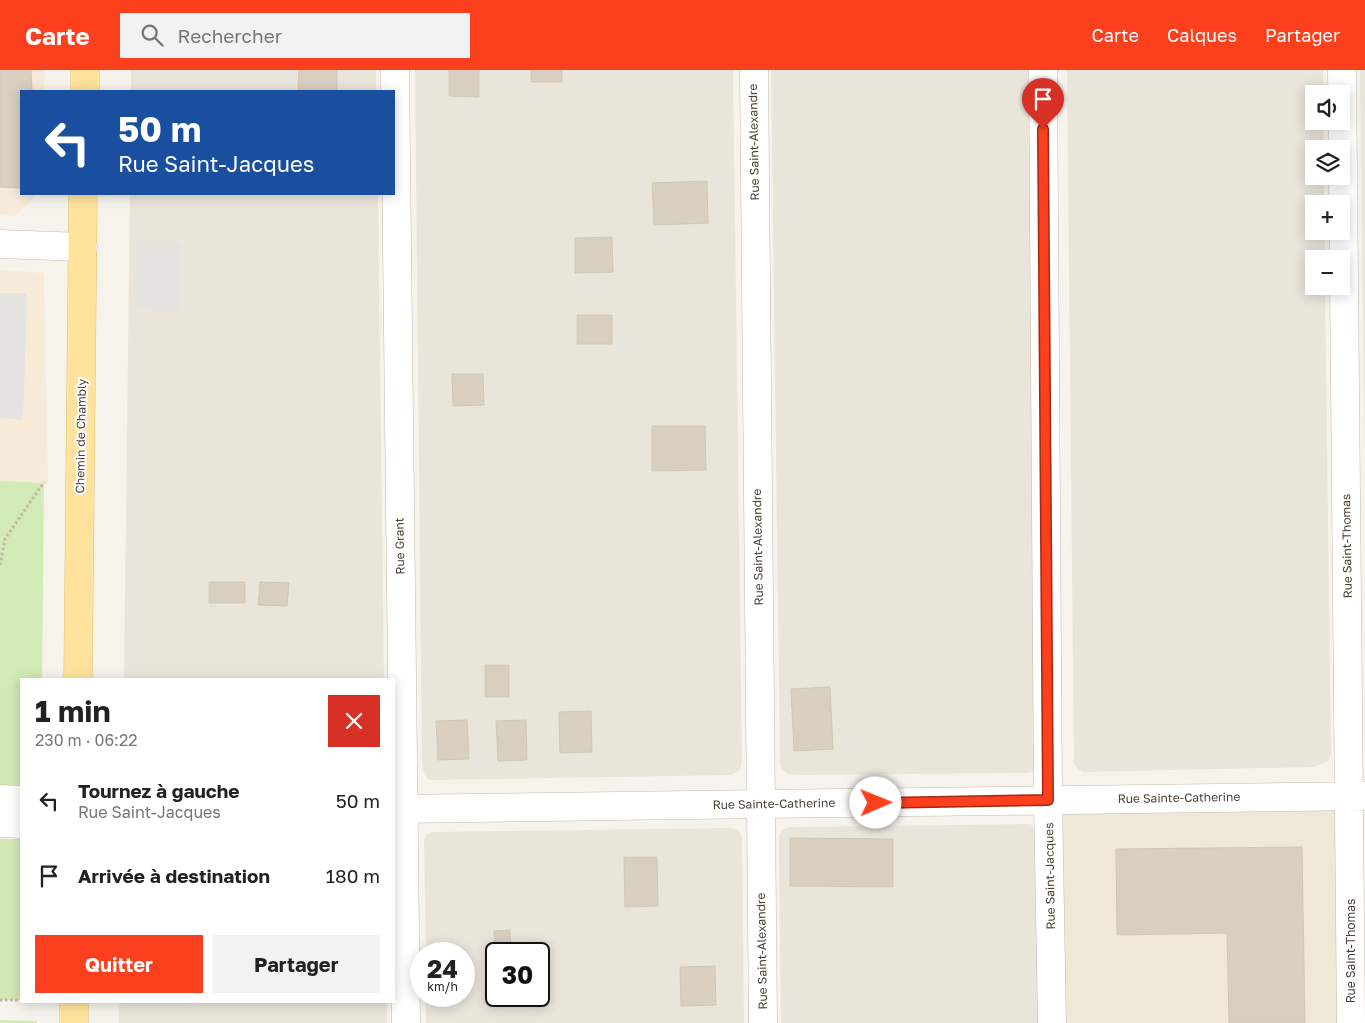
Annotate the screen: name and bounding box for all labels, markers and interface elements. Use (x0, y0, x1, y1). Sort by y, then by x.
search box (120, 13, 470, 58)
text: Carte (25, 21, 90, 50)
icon: search (138, 21, 166, 49)
text: Rechercher (178, 24, 282, 47)
text: Carte (1092, 24, 1139, 46)
text: Calques (1167, 24, 1237, 46)
text: Partager (1265, 24, 1340, 46)
pin (1022, 78, 1064, 129)
street label: Rue Saint-Alexandre (745, 83, 762, 201)
icon: arrive (1029, 85, 1057, 113)
map controls (1305, 85, 1350, 295)
button: sound (1305, 85, 1350, 130)
text: 50 m (118, 108, 201, 150)
icon: left (35, 110, 100, 175)
button: layers (1305, 140, 1350, 185)
text: Rue Saint-Jacques (118, 150, 314, 177)
button: + (1305, 195, 1350, 240)
button: − (1305, 250, 1350, 295)
street label: Chemin de Chambly (72, 378, 89, 493)
street label: Rue Saint-Alexandre (749, 488, 766, 606)
street label: Rue Saint-Thomas (1338, 494, 1355, 598)
street label: Rue Grant (392, 517, 407, 575)
text: 1 min (35, 693, 111, 729)
button: close (328, 695, 380, 747)
text: 230 m · 06:22 (35, 730, 137, 750)
position arrow (849, 776, 901, 828)
text: Tournez à gauche (78, 779, 239, 802)
icon: left (35, 787, 63, 815)
text: 50 m (336, 789, 380, 812)
street label: Rue Sainte-Catherine (1118, 789, 1240, 806)
street label: Rue Sainte-Catherine (713, 795, 835, 812)
text: Rue Saint-Jacques (78, 802, 221, 822)
street label: Rue Saint-Jacques (1041, 822, 1058, 930)
icon: arrive (35, 862, 63, 890)
text: Arrivée à destination (78, 864, 270, 887)
text: 180 m (326, 864, 380, 887)
street label: Rue Saint-Alexandre (753, 892, 770, 1010)
street label: Rue Saint-Thomas (1343, 899, 1358, 1003)
button: Quitter (35, 935, 203, 993)
button: Partager (213, 935, 380, 993)
speed limit sign: 30 (485, 942, 550, 1007)
text: 24 (427, 953, 458, 984)
text: km/h (427, 979, 458, 994)

